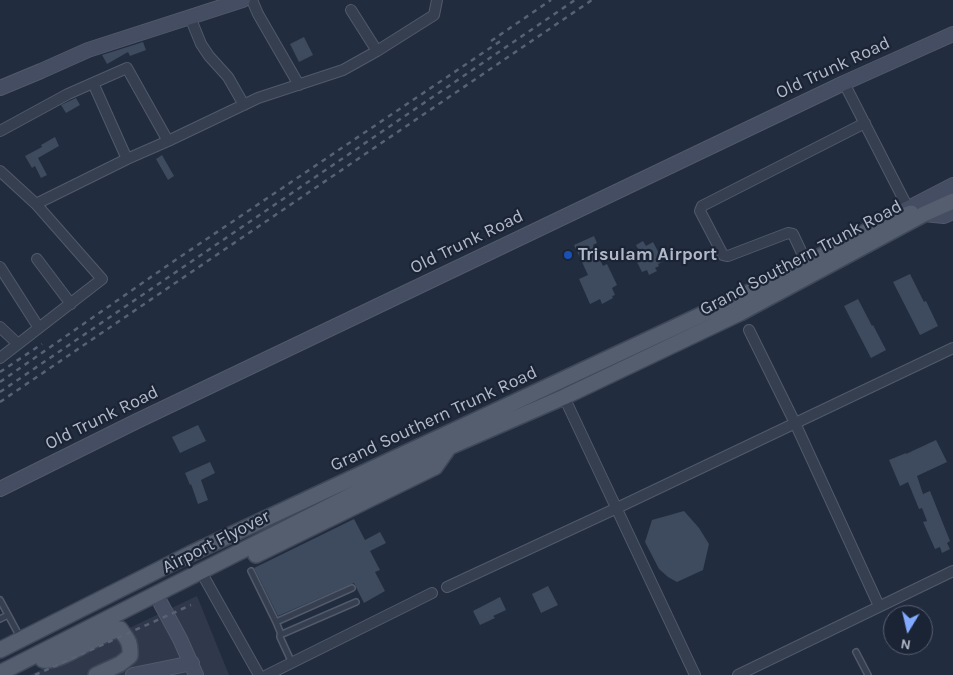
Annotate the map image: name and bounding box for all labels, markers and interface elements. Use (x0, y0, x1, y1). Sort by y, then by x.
street label: Old Trunk Road (773, 32, 893, 104)
street label: Grand Southern Trunk Road (696, 195, 906, 321)
street label: Old Trunk Road (407, 205, 527, 279)
place label: Trisulam Airport (578, 244, 717, 266)
marker: Trisulam Airport (562, 249, 574, 261)
street label: Grand Southern Trunk Road (327, 362, 541, 476)
street label: Old Trunk Road (42, 381, 162, 455)
street label: Airport Flyover (159, 506, 273, 578)
north arrow (883, 605, 933, 655)
text: N (899, 635, 912, 654)

